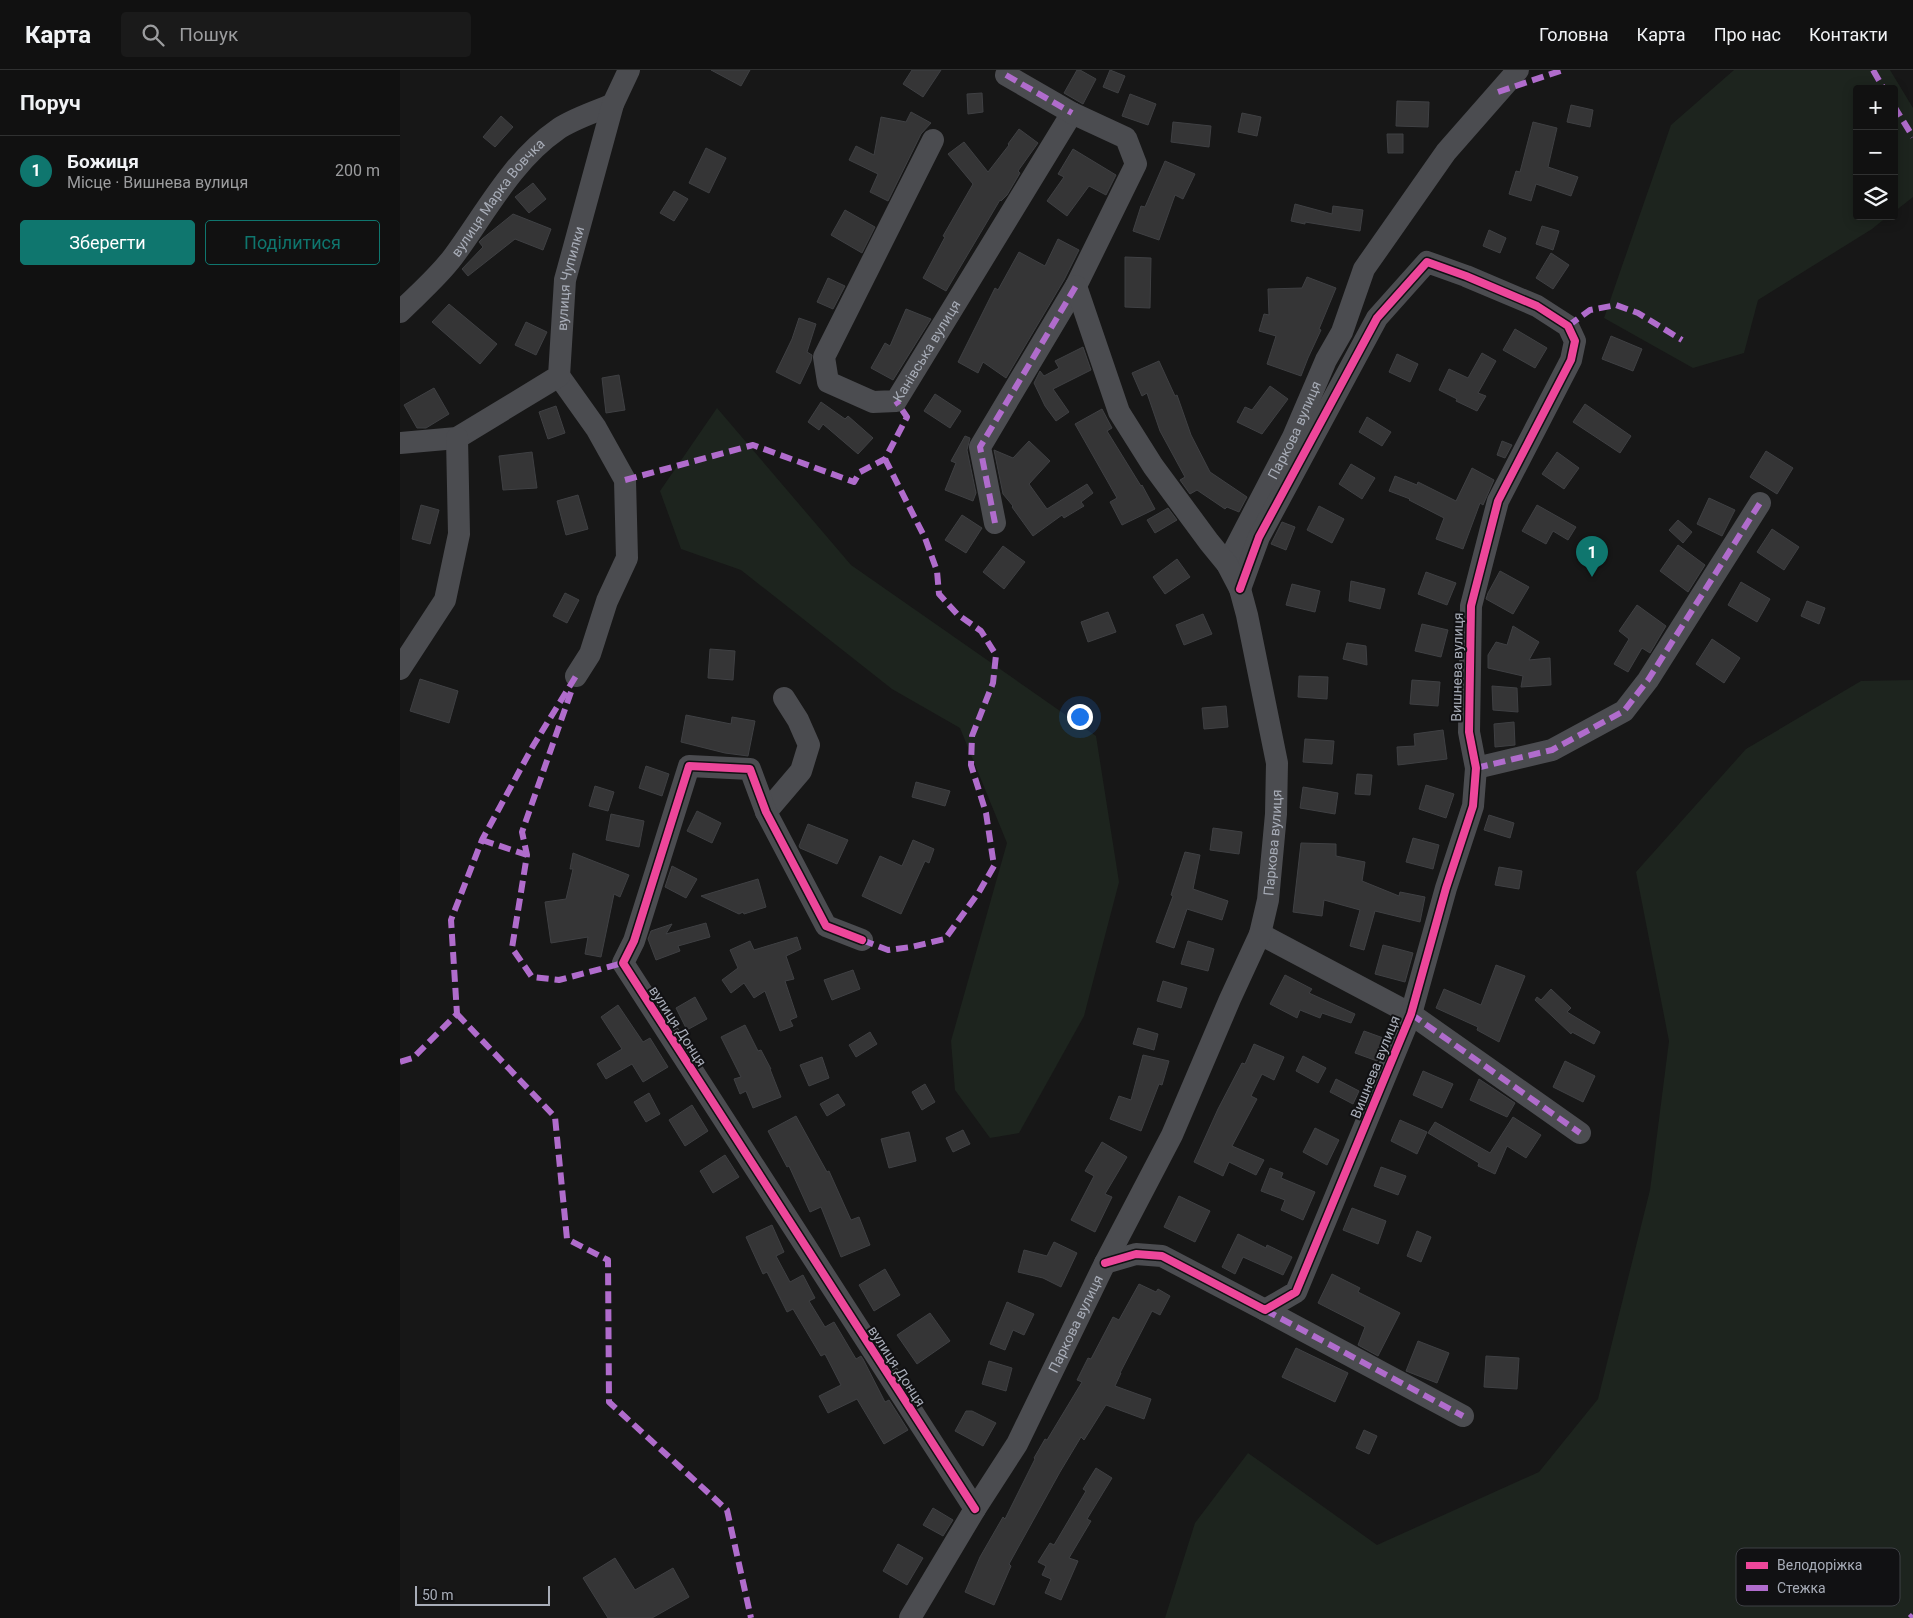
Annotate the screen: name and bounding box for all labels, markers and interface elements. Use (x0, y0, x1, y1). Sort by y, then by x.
search box (121, 12, 471, 57)
text: Карта (25, 21, 91, 49)
icon: search (139, 21, 167, 49)
text: Пошук (179, 23, 238, 46)
text: Головна (1539, 24, 1609, 45)
text: Карта (1637, 24, 1686, 45)
text: Про нас (1714, 24, 1781, 45)
text: Контакти (1809, 24, 1888, 45)
map controls (1853, 85, 1898, 220)
button: + (1853, 85, 1898, 130)
text: Поруч (20, 91, 81, 115)
button: − (1853, 130, 1898, 175)
street label: вулиця Марка Вовчка (448, 135, 548, 260)
text: Божиця (67, 150, 139, 173)
text: 1 (31, 161, 41, 180)
text: 200 m (335, 161, 380, 180)
text: Місце · Вишнева вулиця (67, 173, 248, 192)
button: layers (1853, 175, 1898, 220)
button: Зберегти (20, 220, 195, 265)
button: Поділитися (205, 220, 380, 265)
street label: вулиця Чупилки (554, 225, 587, 331)
street label: Канівська вулиця (889, 297, 964, 405)
street label: Паркова вулиця (1264, 379, 1324, 482)
pin: 1 (1576, 536, 1608, 577)
street label: Вишнева вулиця (1448, 612, 1466, 722)
your location (1067, 704, 1093, 730)
street label: Паркова вулиця (1260, 789, 1284, 896)
street label: вулиця Донця (646, 983, 710, 1069)
street label: Вишнева вулиця (1347, 1013, 1403, 1121)
street label: Паркова вулиця (1045, 1272, 1106, 1375)
street label: вулиця Донця (865, 1323, 929, 1409)
legend (1736, 1548, 1900, 1606)
text: Велодоріжка (1777, 1557, 1862, 1573)
text: Стежка (1777, 1580, 1826, 1596)
scale bar (415, 1583, 550, 1606)
text: 50 m (422, 1587, 454, 1603)

